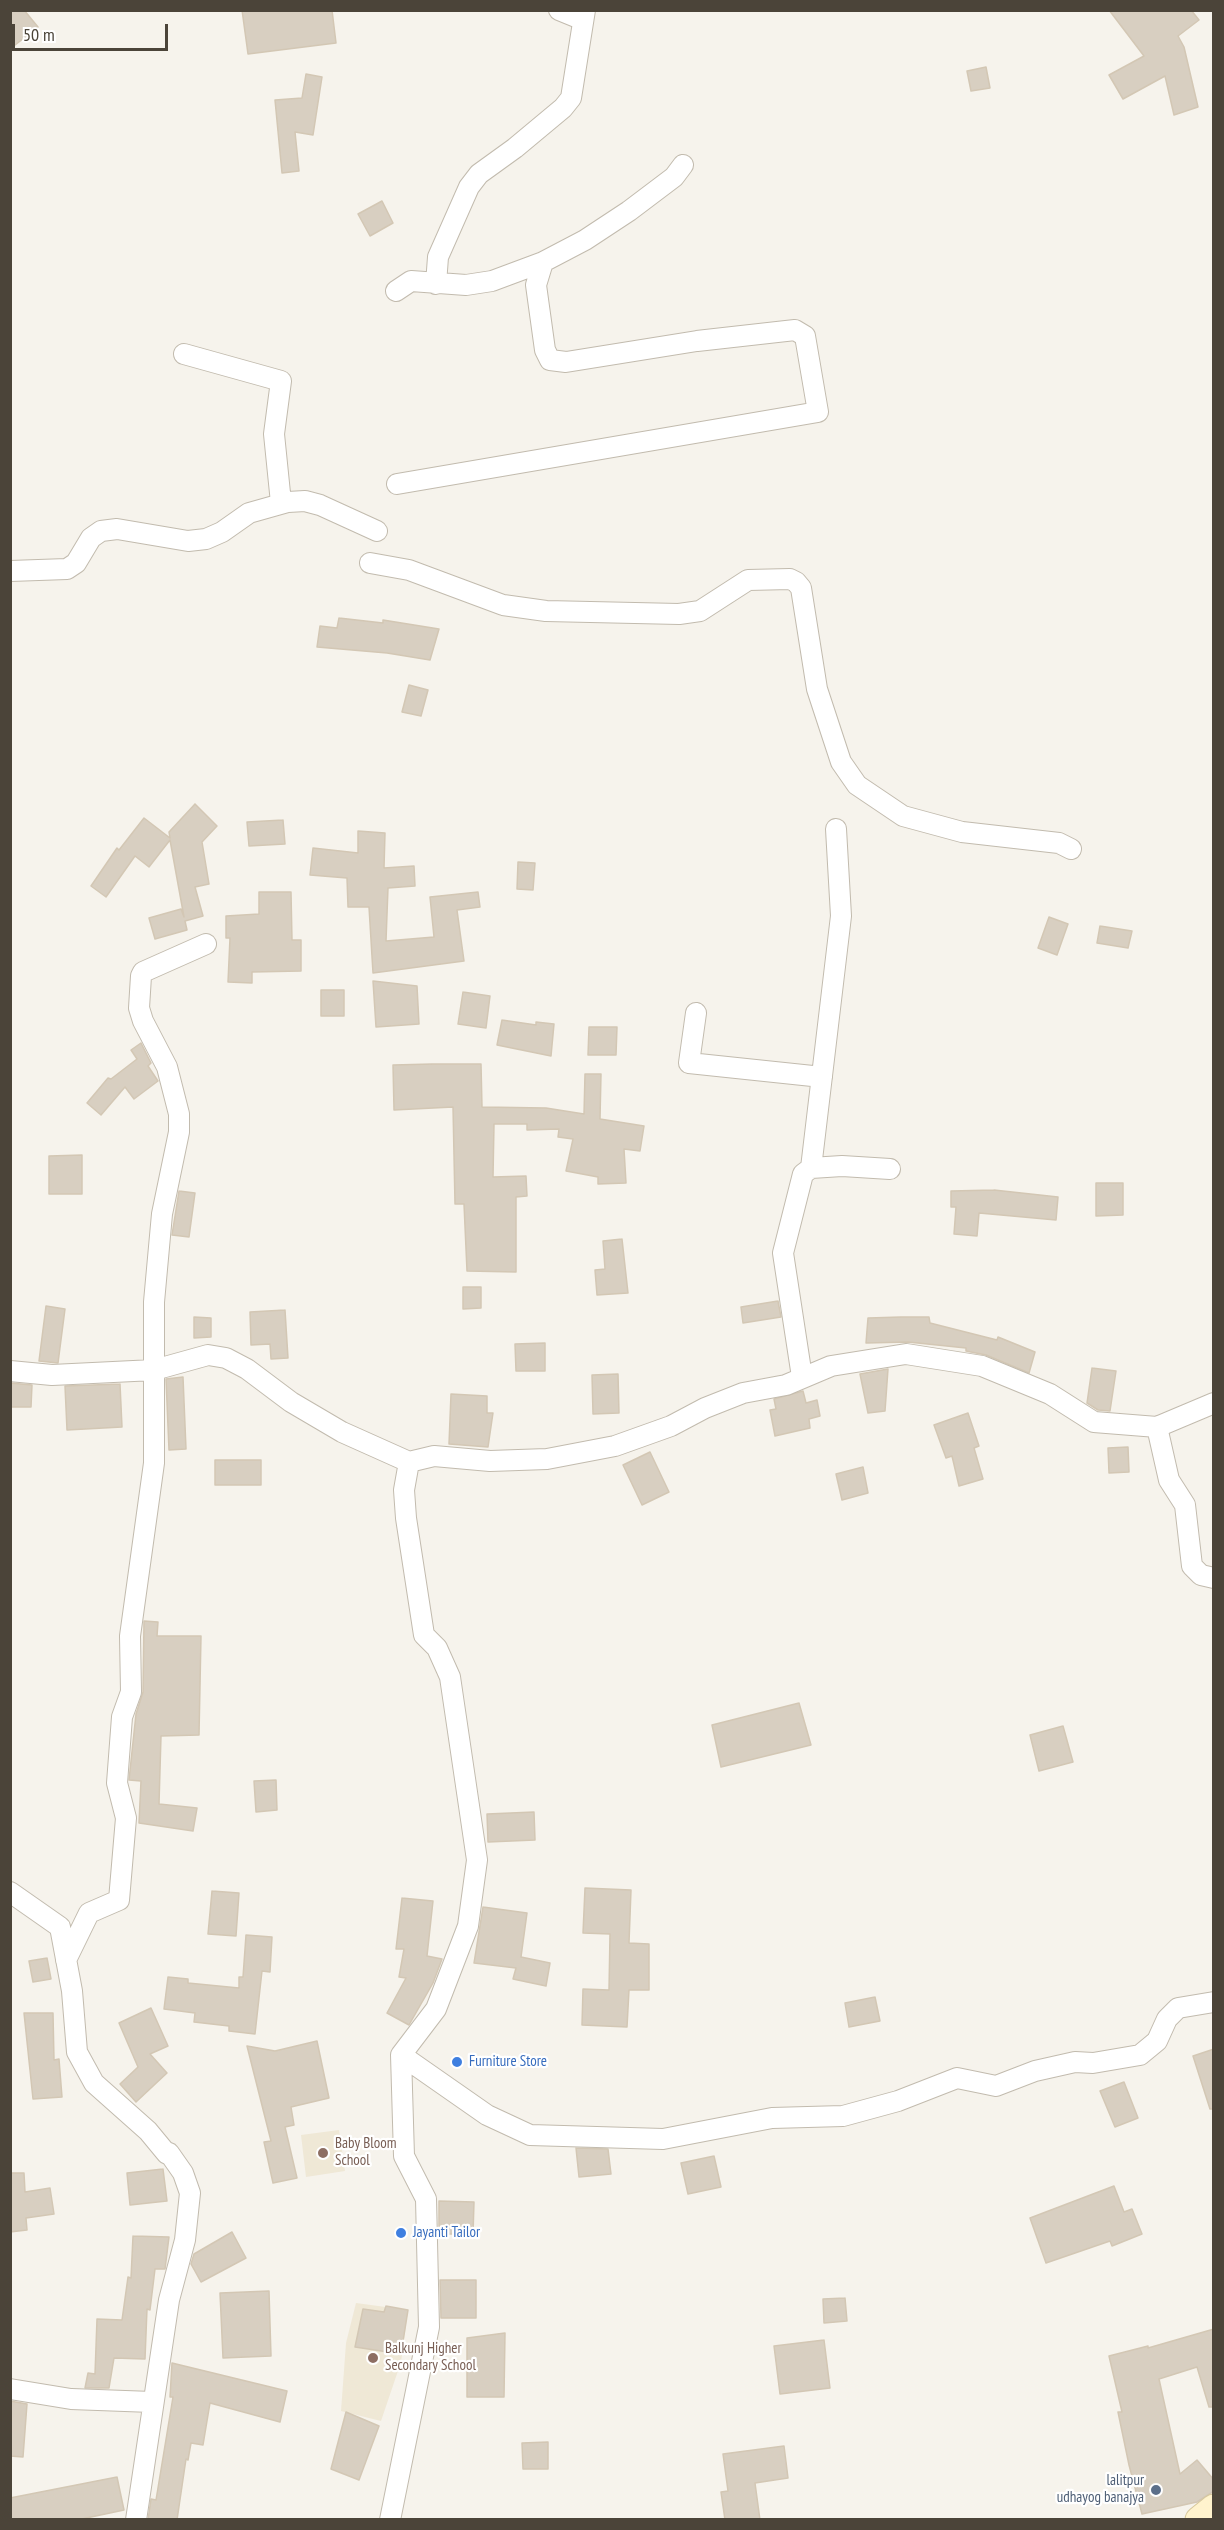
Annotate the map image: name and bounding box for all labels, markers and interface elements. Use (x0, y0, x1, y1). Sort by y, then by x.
scale bar (15, 12, 171, 50)
text: 50 m (23, 23, 55, 46)
place label: Furniture Store (469, 2053, 547, 2071)
marker: Furniture Store (450, 2055, 464, 2069)
place label: Baby Bloom School (335, 2135, 397, 2170)
marker: Baby Bloom School (316, 2146, 330, 2160)
place label: Jayanti Tailor (413, 2224, 480, 2242)
marker: Jayanti Tailor (394, 2226, 408, 2240)
place label: Balkunj Higher Secondary School (385, 2340, 476, 2375)
marker: Balkunj Higher Secondary School (366, 2351, 380, 2365)
place label: lalitpur udhayog banajya (1057, 2472, 1144, 2507)
marker: lalitpur udhayog banajya (1149, 2483, 1163, 2497)

